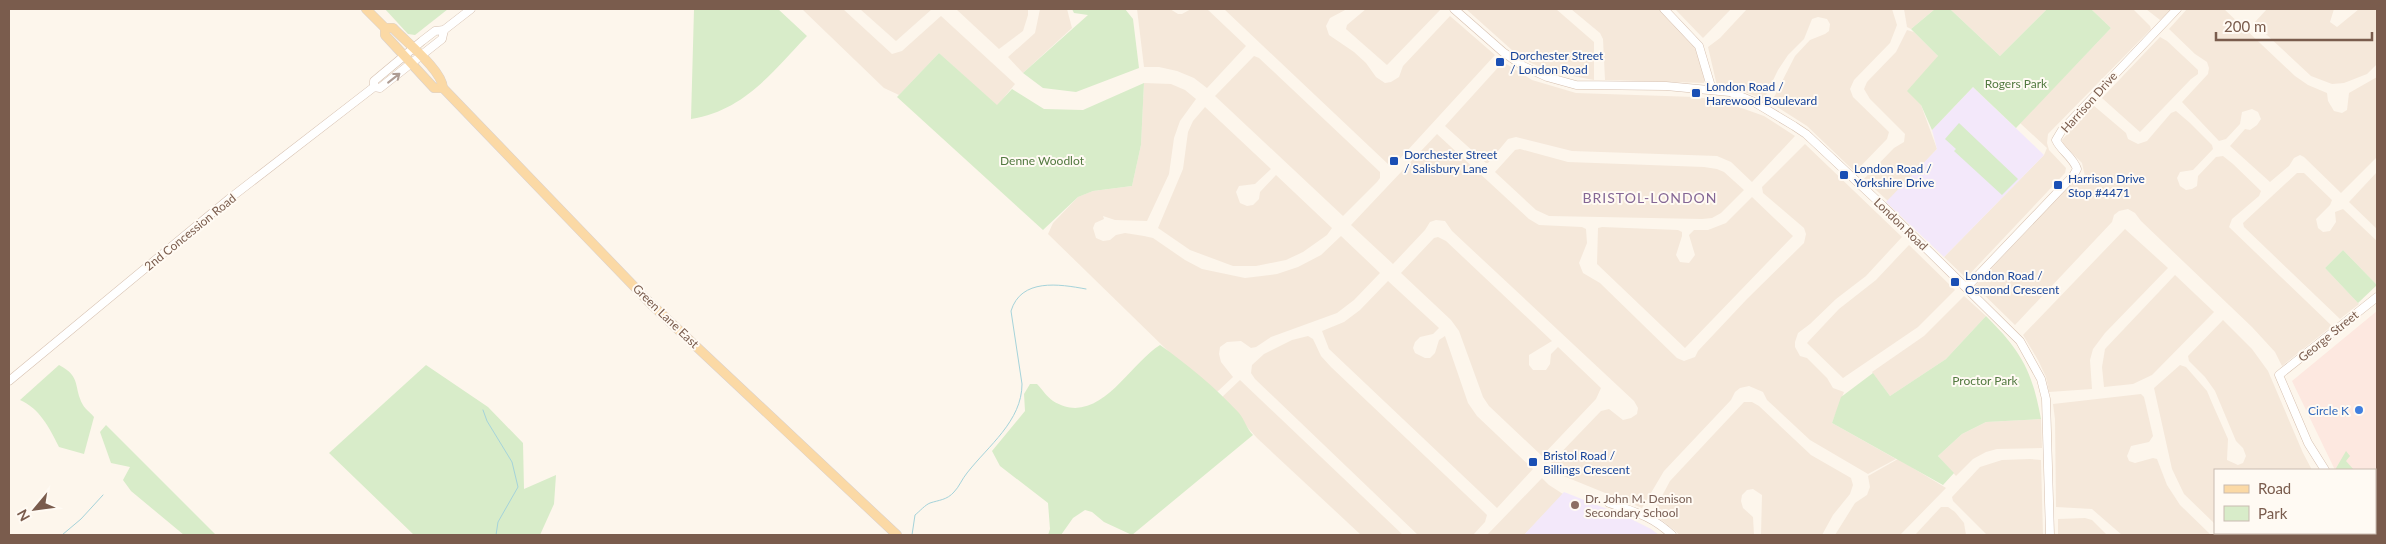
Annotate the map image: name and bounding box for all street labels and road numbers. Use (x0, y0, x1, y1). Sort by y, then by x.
street label: Harrison Drive (2058, 68, 2120, 136)
street label: 2nd Concession Road (141, 191, 239, 273)
street label: London Road (1871, 195, 1931, 253)
street label: Green Lane East (630, 281, 703, 352)
street label: George Street (2295, 307, 2362, 365)

